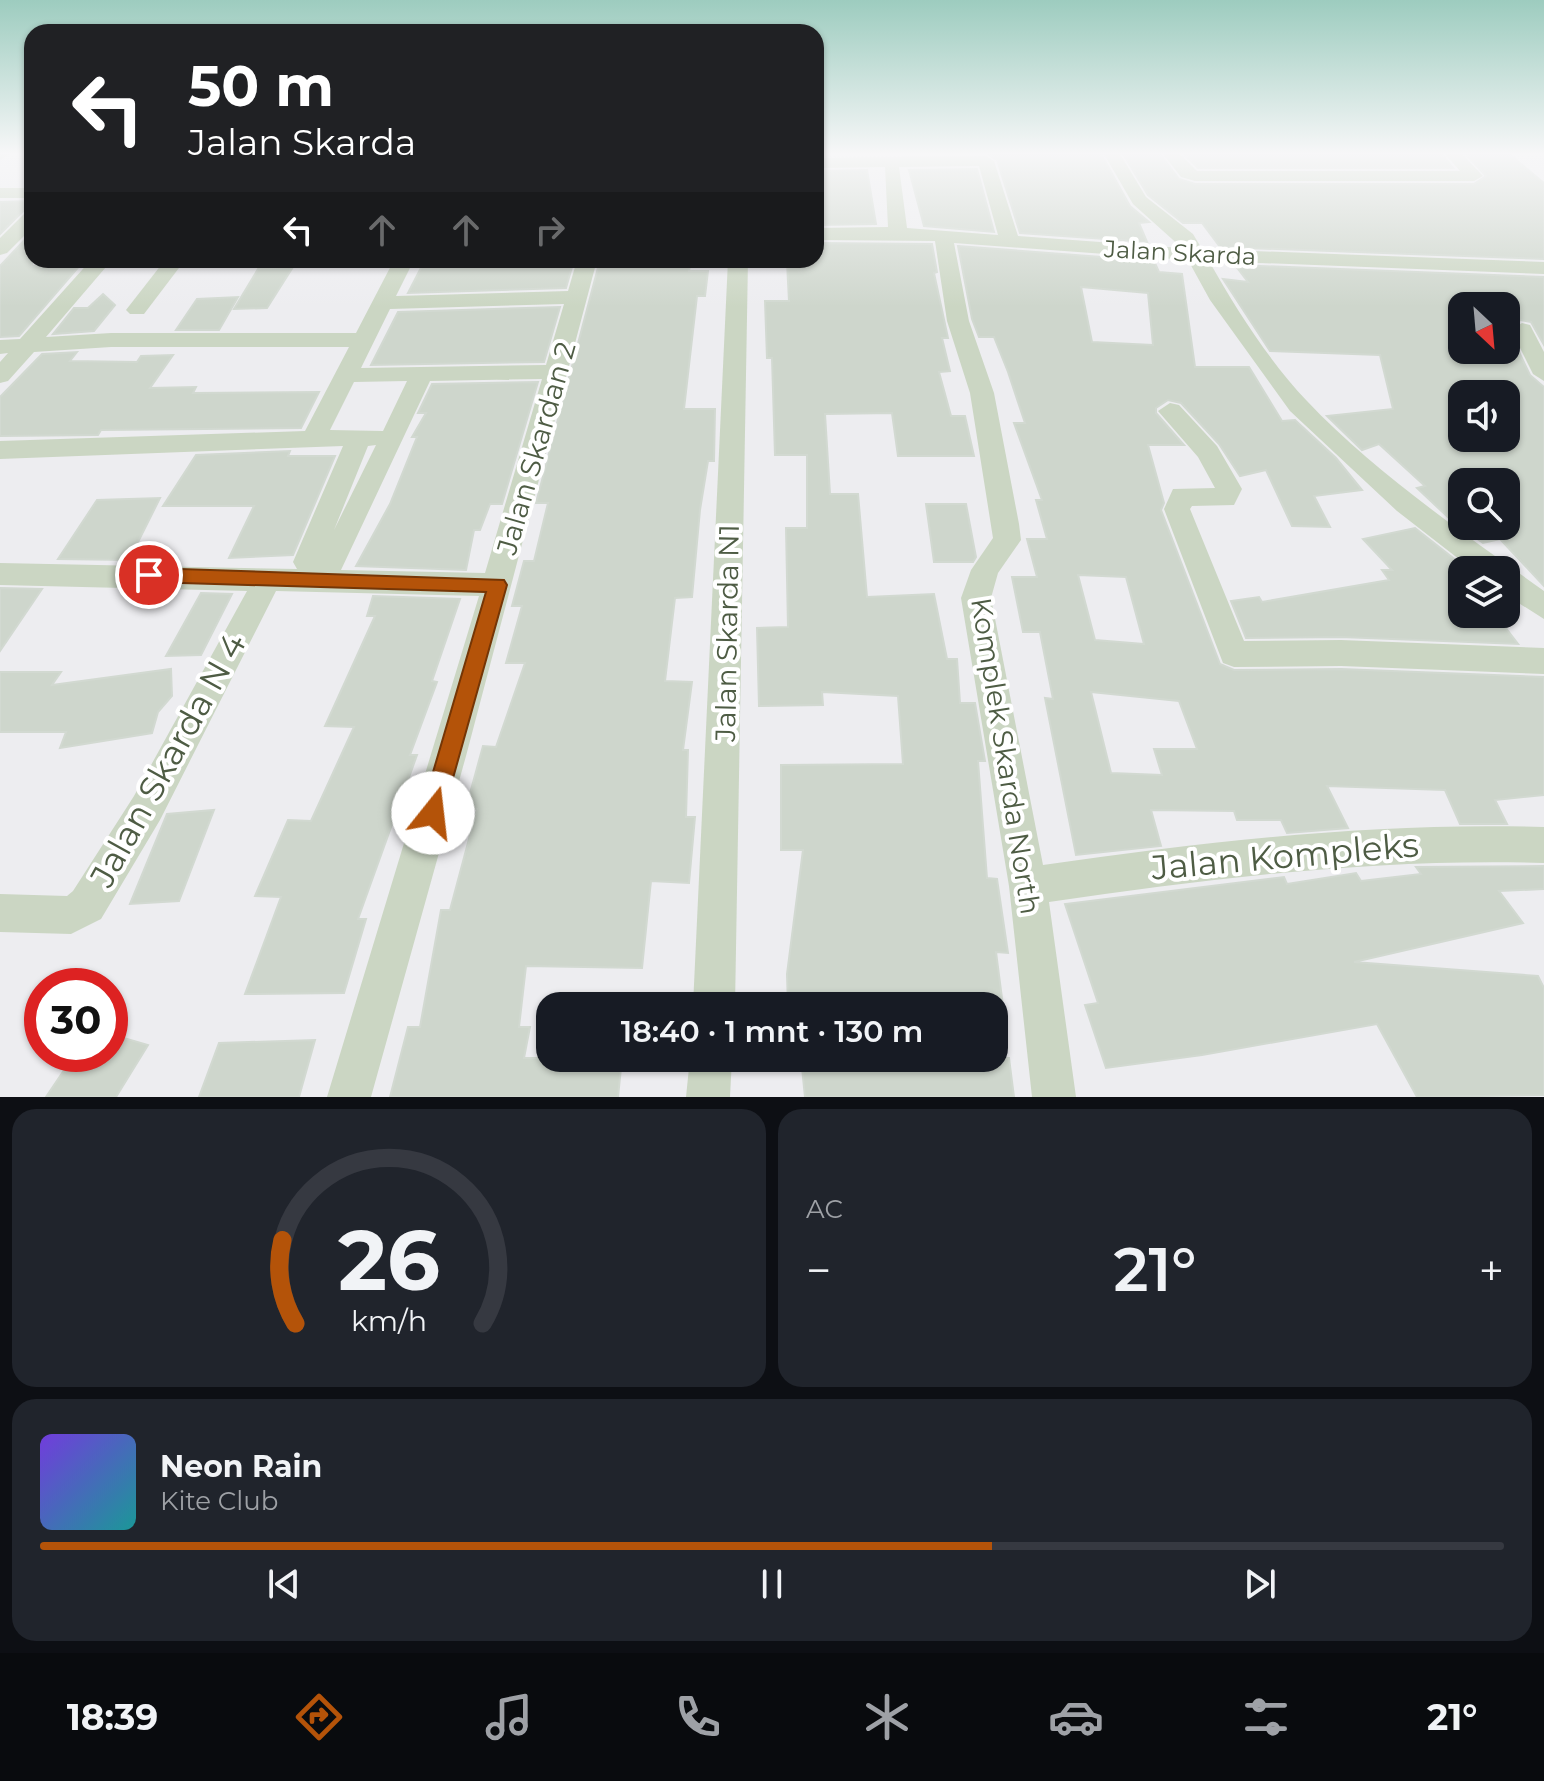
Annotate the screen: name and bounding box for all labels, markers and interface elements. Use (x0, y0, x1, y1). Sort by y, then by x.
text: 50 m (188, 52, 334, 120)
icon: left (56, 56, 160, 160)
text: Jalan Skarda (188, 120, 416, 164)
icon: left (276, 208, 320, 252)
icon: ahead (360, 208, 404, 252)
icon: ahead (444, 208, 488, 252)
icon: right (528, 208, 572, 252)
street label: Jalan Skarda (1102, 234, 1257, 271)
north arrow (1448, 292, 1520, 364)
map controls (1448, 292, 1520, 628)
street label: Jalan Skardan 2 (489, 338, 583, 559)
button: sound (1448, 380, 1520, 452)
button: search (1448, 468, 1520, 540)
street label: Jalan Skarda N1 (708, 524, 746, 743)
pin (115, 541, 183, 609)
icon: arrive (127, 553, 171, 597)
button: layers (1448, 556, 1520, 628)
street label: Komplek Skarda North (964, 595, 1048, 917)
street label: Jalan Skarda N 4 (80, 626, 255, 895)
position arrow (391, 771, 475, 855)
street label: Jalan Kompleks (1149, 823, 1420, 889)
speed limit sign: 30 (24, 968, 128, 1072)
text: 18:40 · 1 mnt · 130 m (621, 1013, 923, 1050)
text: AC (806, 1193, 843, 1225)
text: 26 (338, 1209, 440, 1311)
text: 21° (1114, 1233, 1196, 1306)
text: − (806, 1243, 831, 1297)
text: + (1479, 1243, 1504, 1297)
text: km/h (351, 1303, 427, 1338)
text: Neon Rain (160, 1448, 322, 1485)
text: Kite Club (160, 1485, 278, 1517)
icon: previous (262, 1562, 306, 1606)
icon: pause (750, 1562, 794, 1606)
icon: next (1238, 1562, 1282, 1606)
icon: directions (291, 1689, 347, 1745)
icon: music (481, 1689, 537, 1745)
icon: phone (670, 1689, 726, 1745)
icon: climate (859, 1689, 915, 1745)
icon: car (1048, 1689, 1104, 1745)
icon: filters (1238, 1689, 1294, 1745)
text: 18:39 (67, 1695, 158, 1739)
text: 21° (1427, 1695, 1477, 1739)

